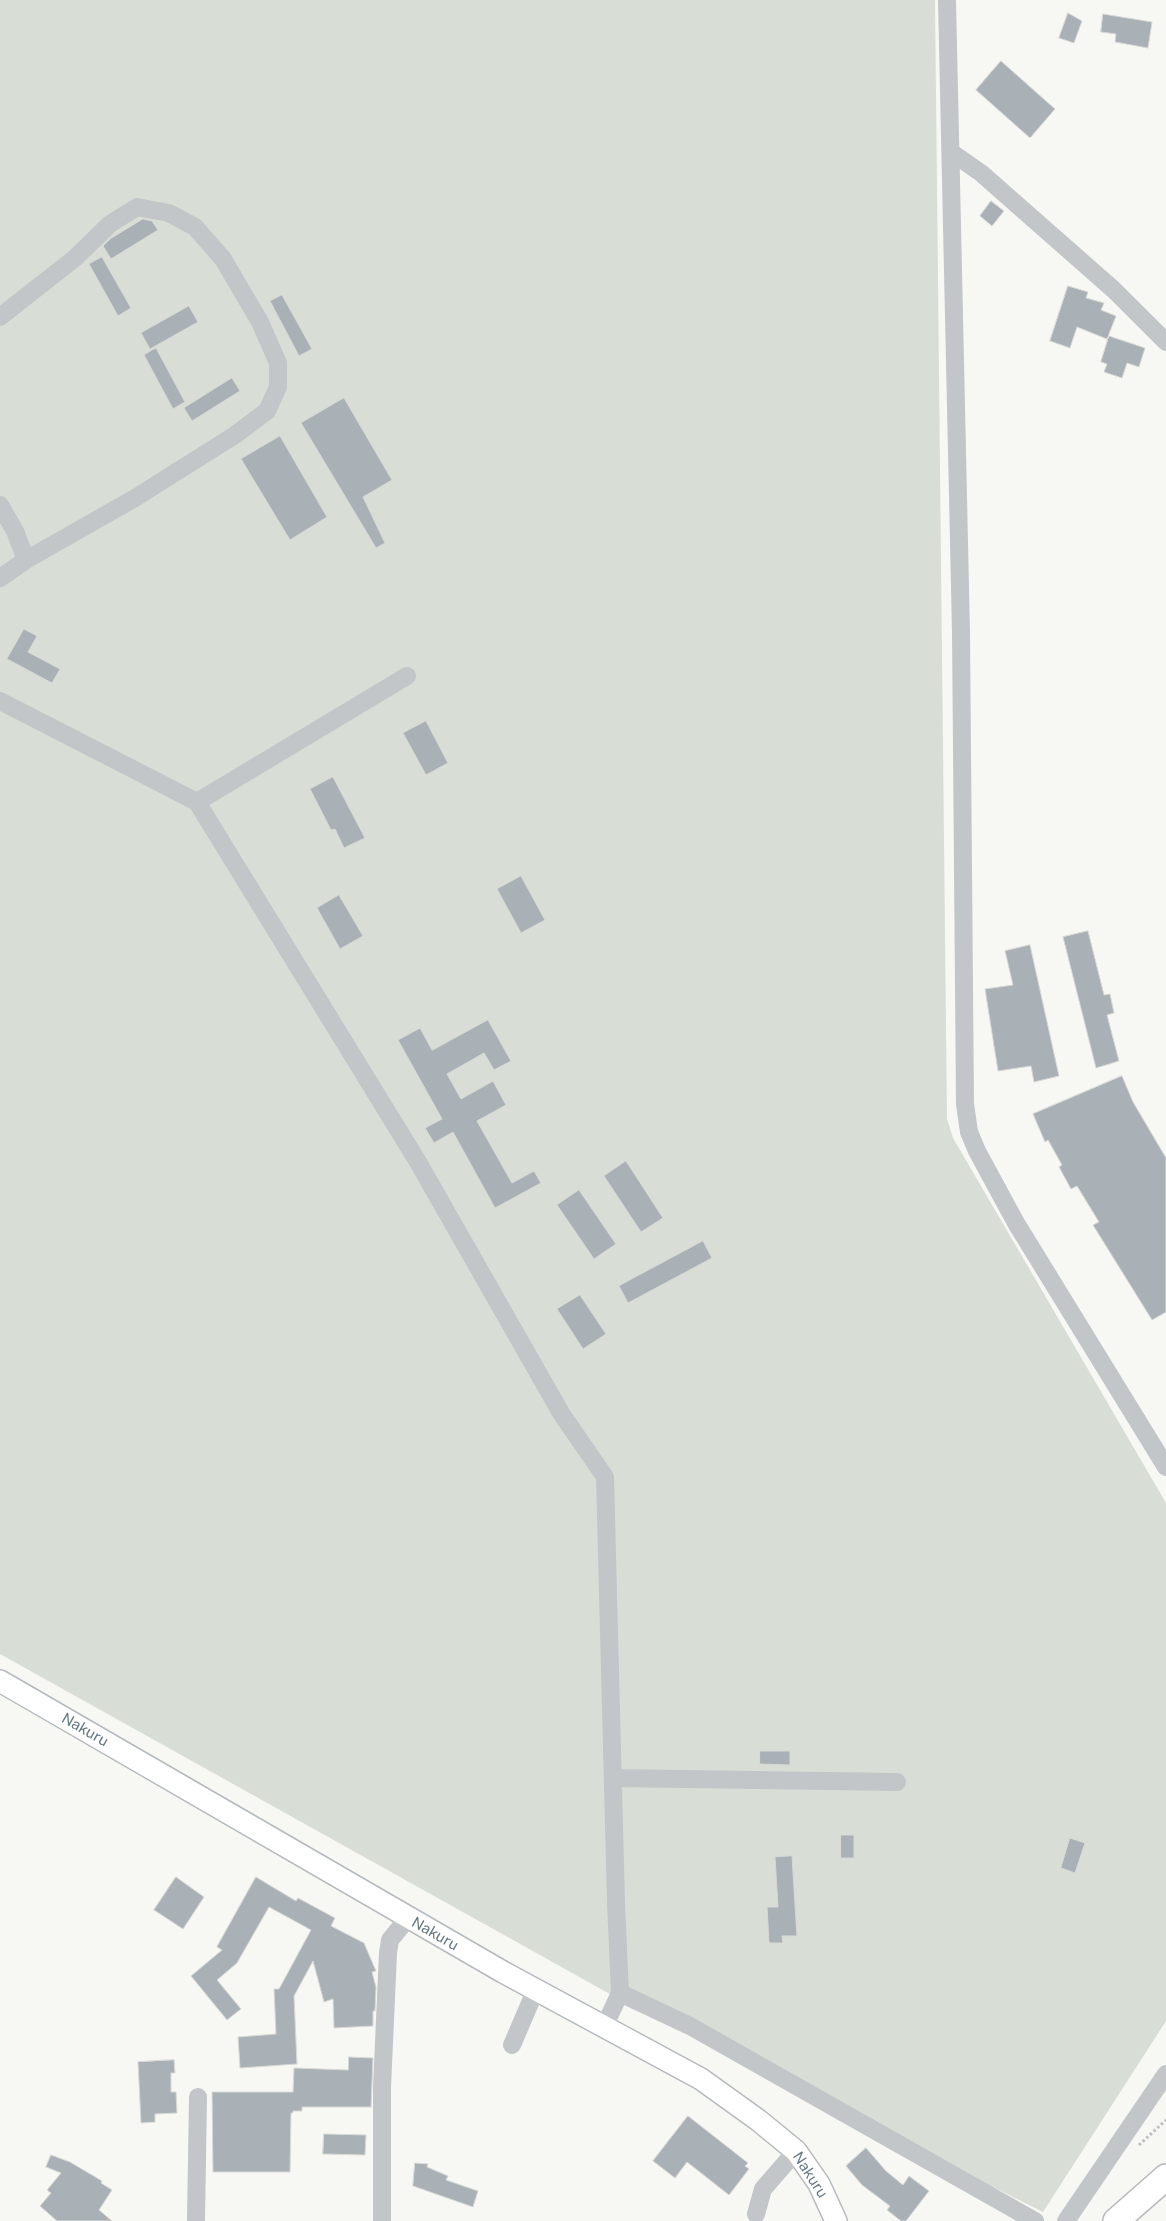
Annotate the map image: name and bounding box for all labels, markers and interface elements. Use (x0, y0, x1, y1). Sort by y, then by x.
street label: Nakuru (58, 1709, 112, 1751)
street label: Nakuru (408, 1913, 462, 1955)
street label: Nakuru (789, 2149, 831, 2201)

